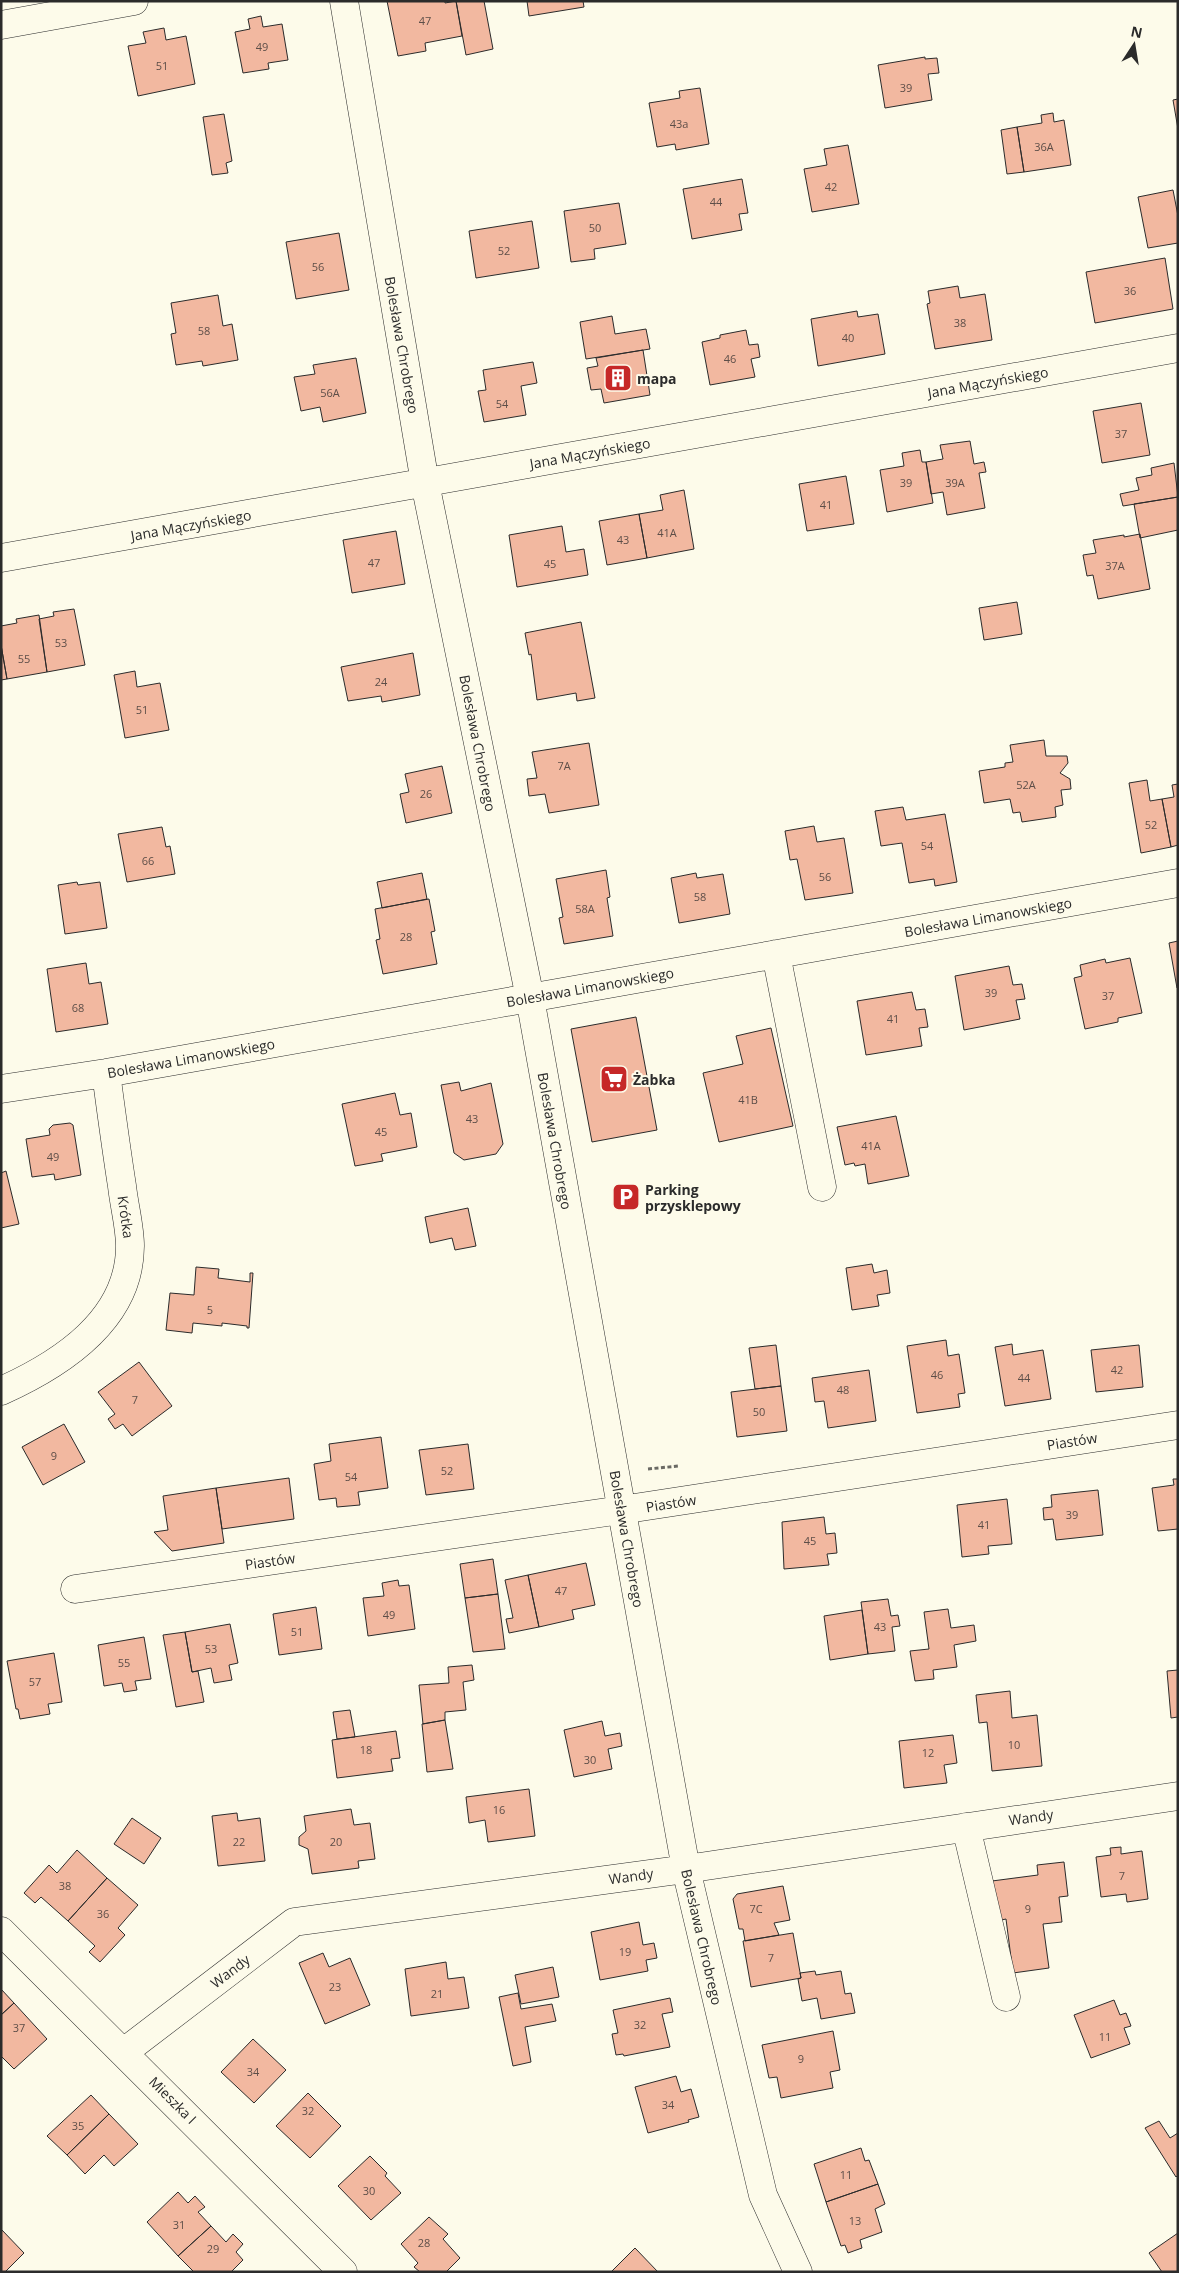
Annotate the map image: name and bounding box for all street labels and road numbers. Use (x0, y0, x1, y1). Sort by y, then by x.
street label: Bolesława Chrobrego (381, 275, 423, 415)
street label: Jana Mączyńskiego (924, 362, 1050, 402)
street label: Jana Mączyńskiego (526, 433, 652, 473)
street label: Jana Mączyńskiego (127, 505, 253, 545)
street label: Bolesława Chrobrego (455, 673, 501, 813)
street label: Bolesława Limanowskiego (903, 893, 1073, 941)
street label: Bolesława Limanowskiego (505, 963, 675, 1011)
street label: Bolesława Limanowskiego (106, 1034, 276, 1082)
street label: Bolesława Chrobrego (534, 1071, 576, 1211)
street label: Krótka (114, 1194, 138, 1240)
street label: Piastów (1045, 1428, 1099, 1454)
street label: Bolesława Chrobrego (606, 1469, 648, 1609)
street label: Piastów (644, 1490, 698, 1516)
street label: Piastów (244, 1548, 297, 1574)
street label: Wandy (1007, 1804, 1056, 1830)
street label: Wandy (607, 1863, 656, 1889)
street label: Bolesława Chrobrego (677, 1867, 727, 2007)
street label: Wandy (206, 1949, 254, 1992)
street label: Mieszka I (145, 2072, 201, 2128)

